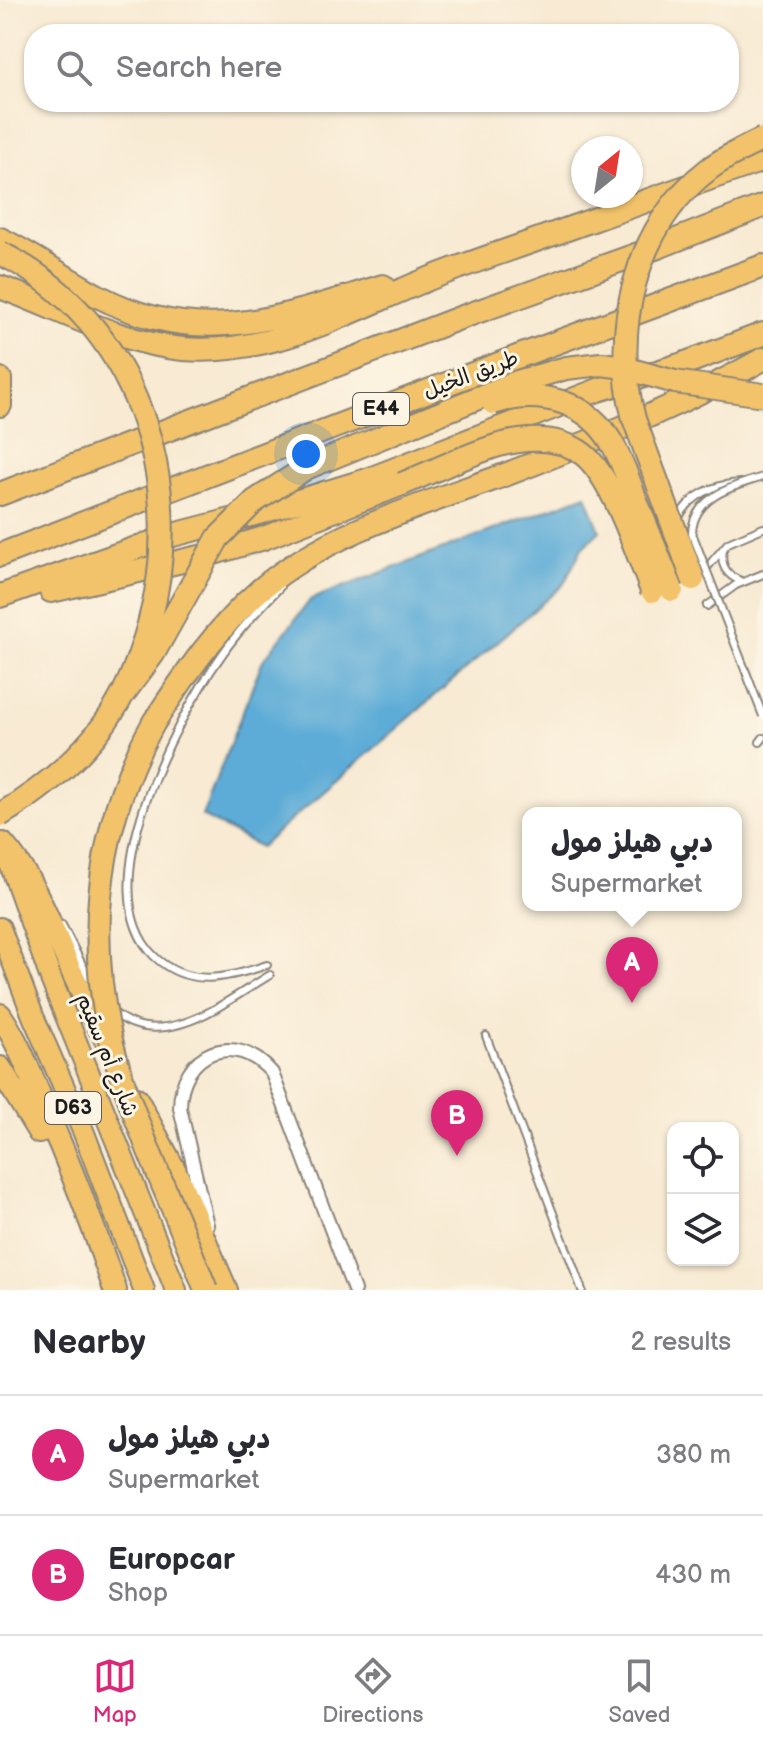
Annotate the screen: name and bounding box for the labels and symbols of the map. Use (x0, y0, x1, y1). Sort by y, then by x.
north arrow (571, 136, 643, 208)
street label: طريق الخيل (419, 344, 523, 406)
road number: E44 (353, 393, 409, 425)
your location (286, 434, 326, 474)
pin: A (606, 937, 658, 1003)
street label: شارع أم سقيم (68, 989, 145, 1121)
pin: B (431, 1090, 483, 1156)
road number: D63 (45, 1092, 101, 1124)

